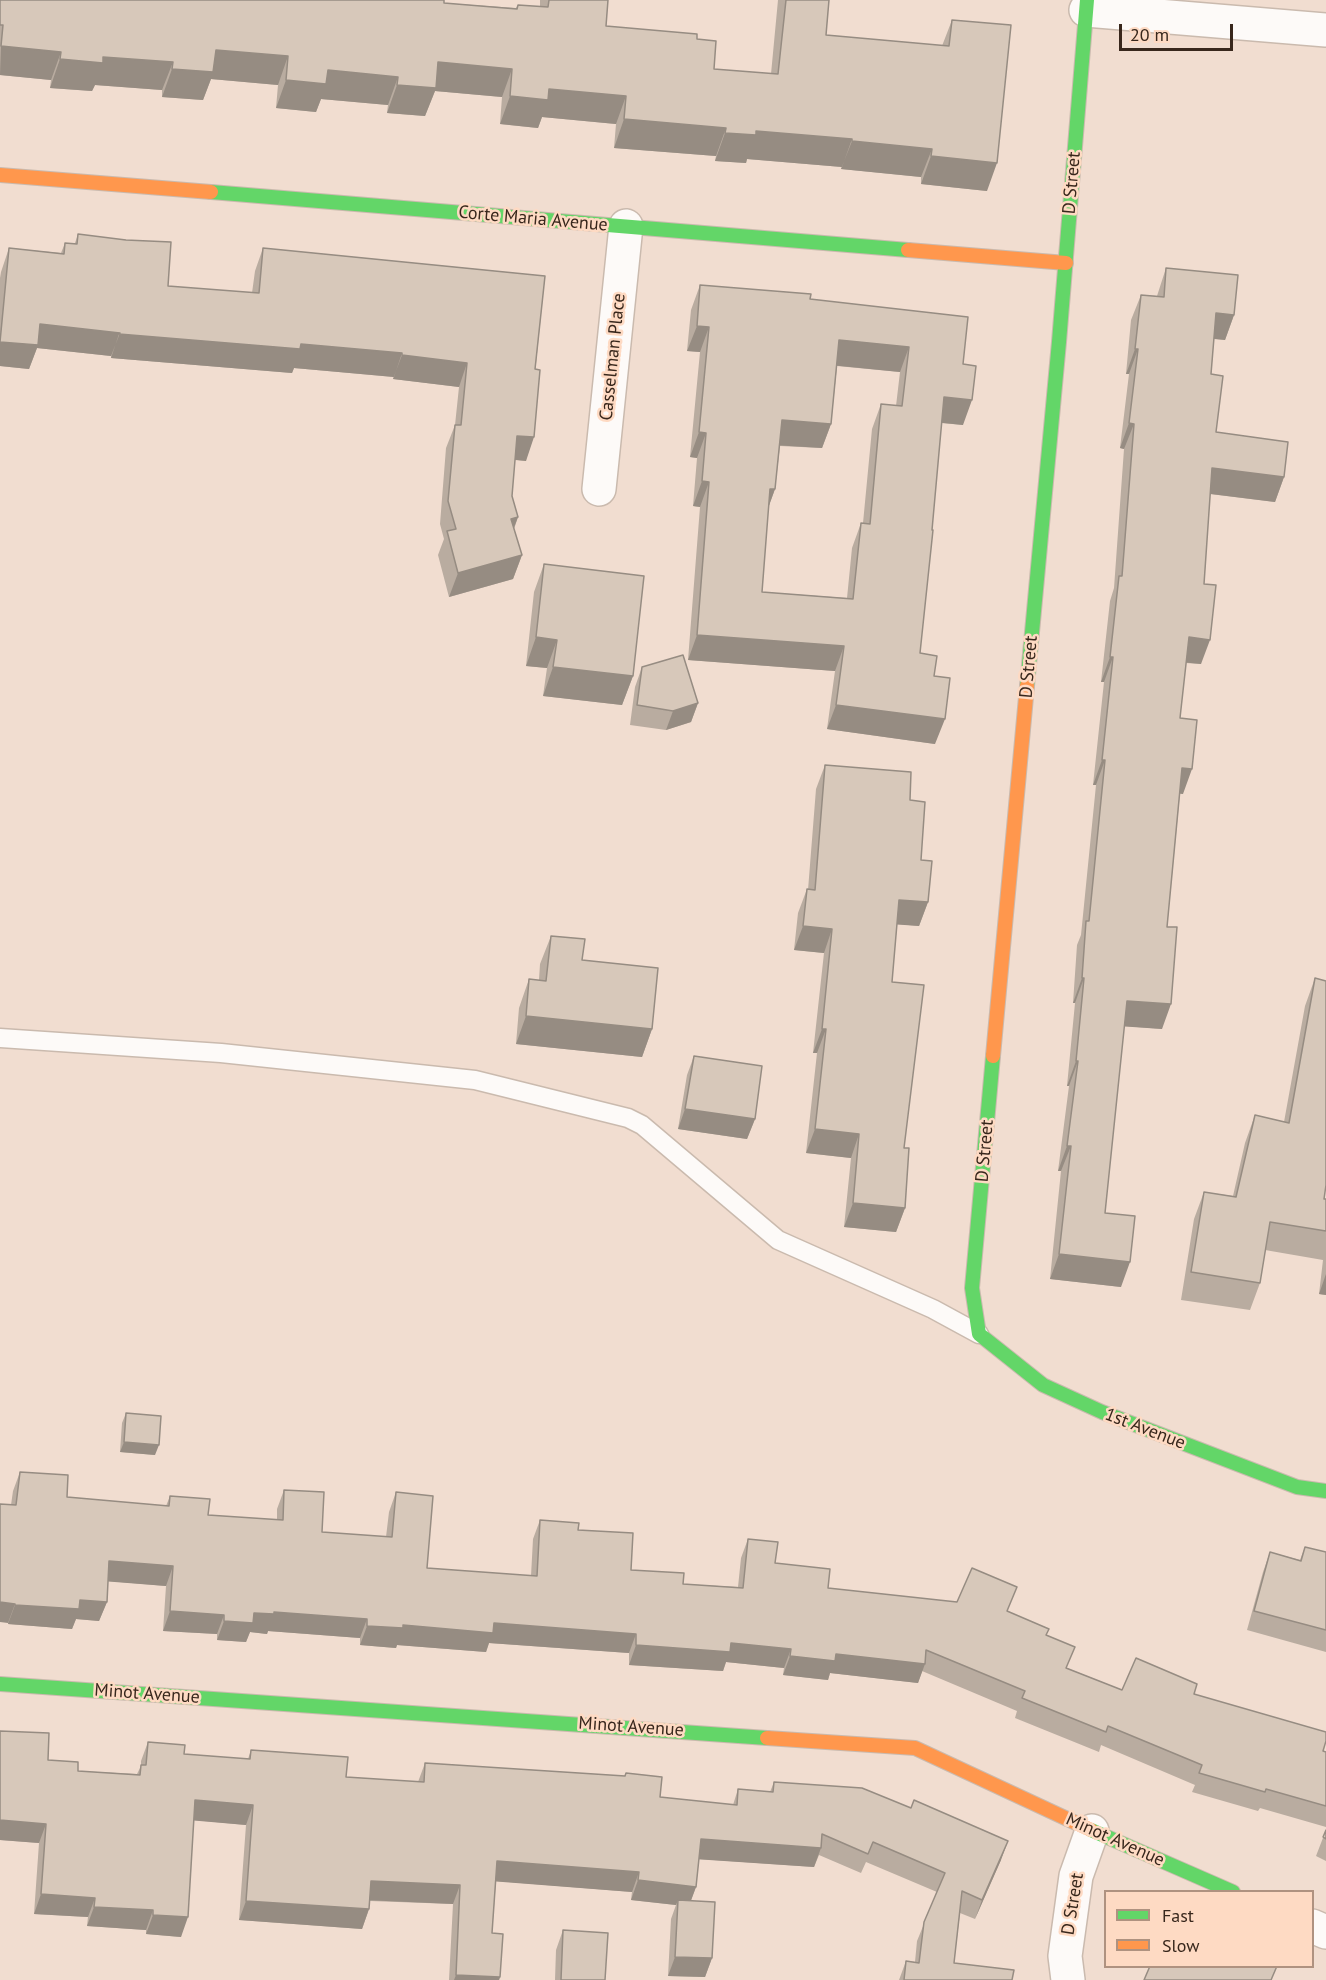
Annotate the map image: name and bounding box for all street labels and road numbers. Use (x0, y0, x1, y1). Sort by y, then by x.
street label: D Street (1059, 151, 1085, 215)
street label: Corte Maria Avenue (457, 202, 609, 236)
street label: Casselman Place (596, 292, 630, 422)
street label: D Street (1016, 635, 1042, 699)
street label: D Street (972, 1119, 998, 1183)
street label: 1st Avenue (1102, 1404, 1188, 1454)
street label: Minot Avenue (94, 1680, 200, 1708)
street label: Minot Avenue (578, 1713, 684, 1741)
street label: Minot Avenue (1062, 1809, 1168, 1871)
street label: D Street (1057, 1871, 1089, 1937)

